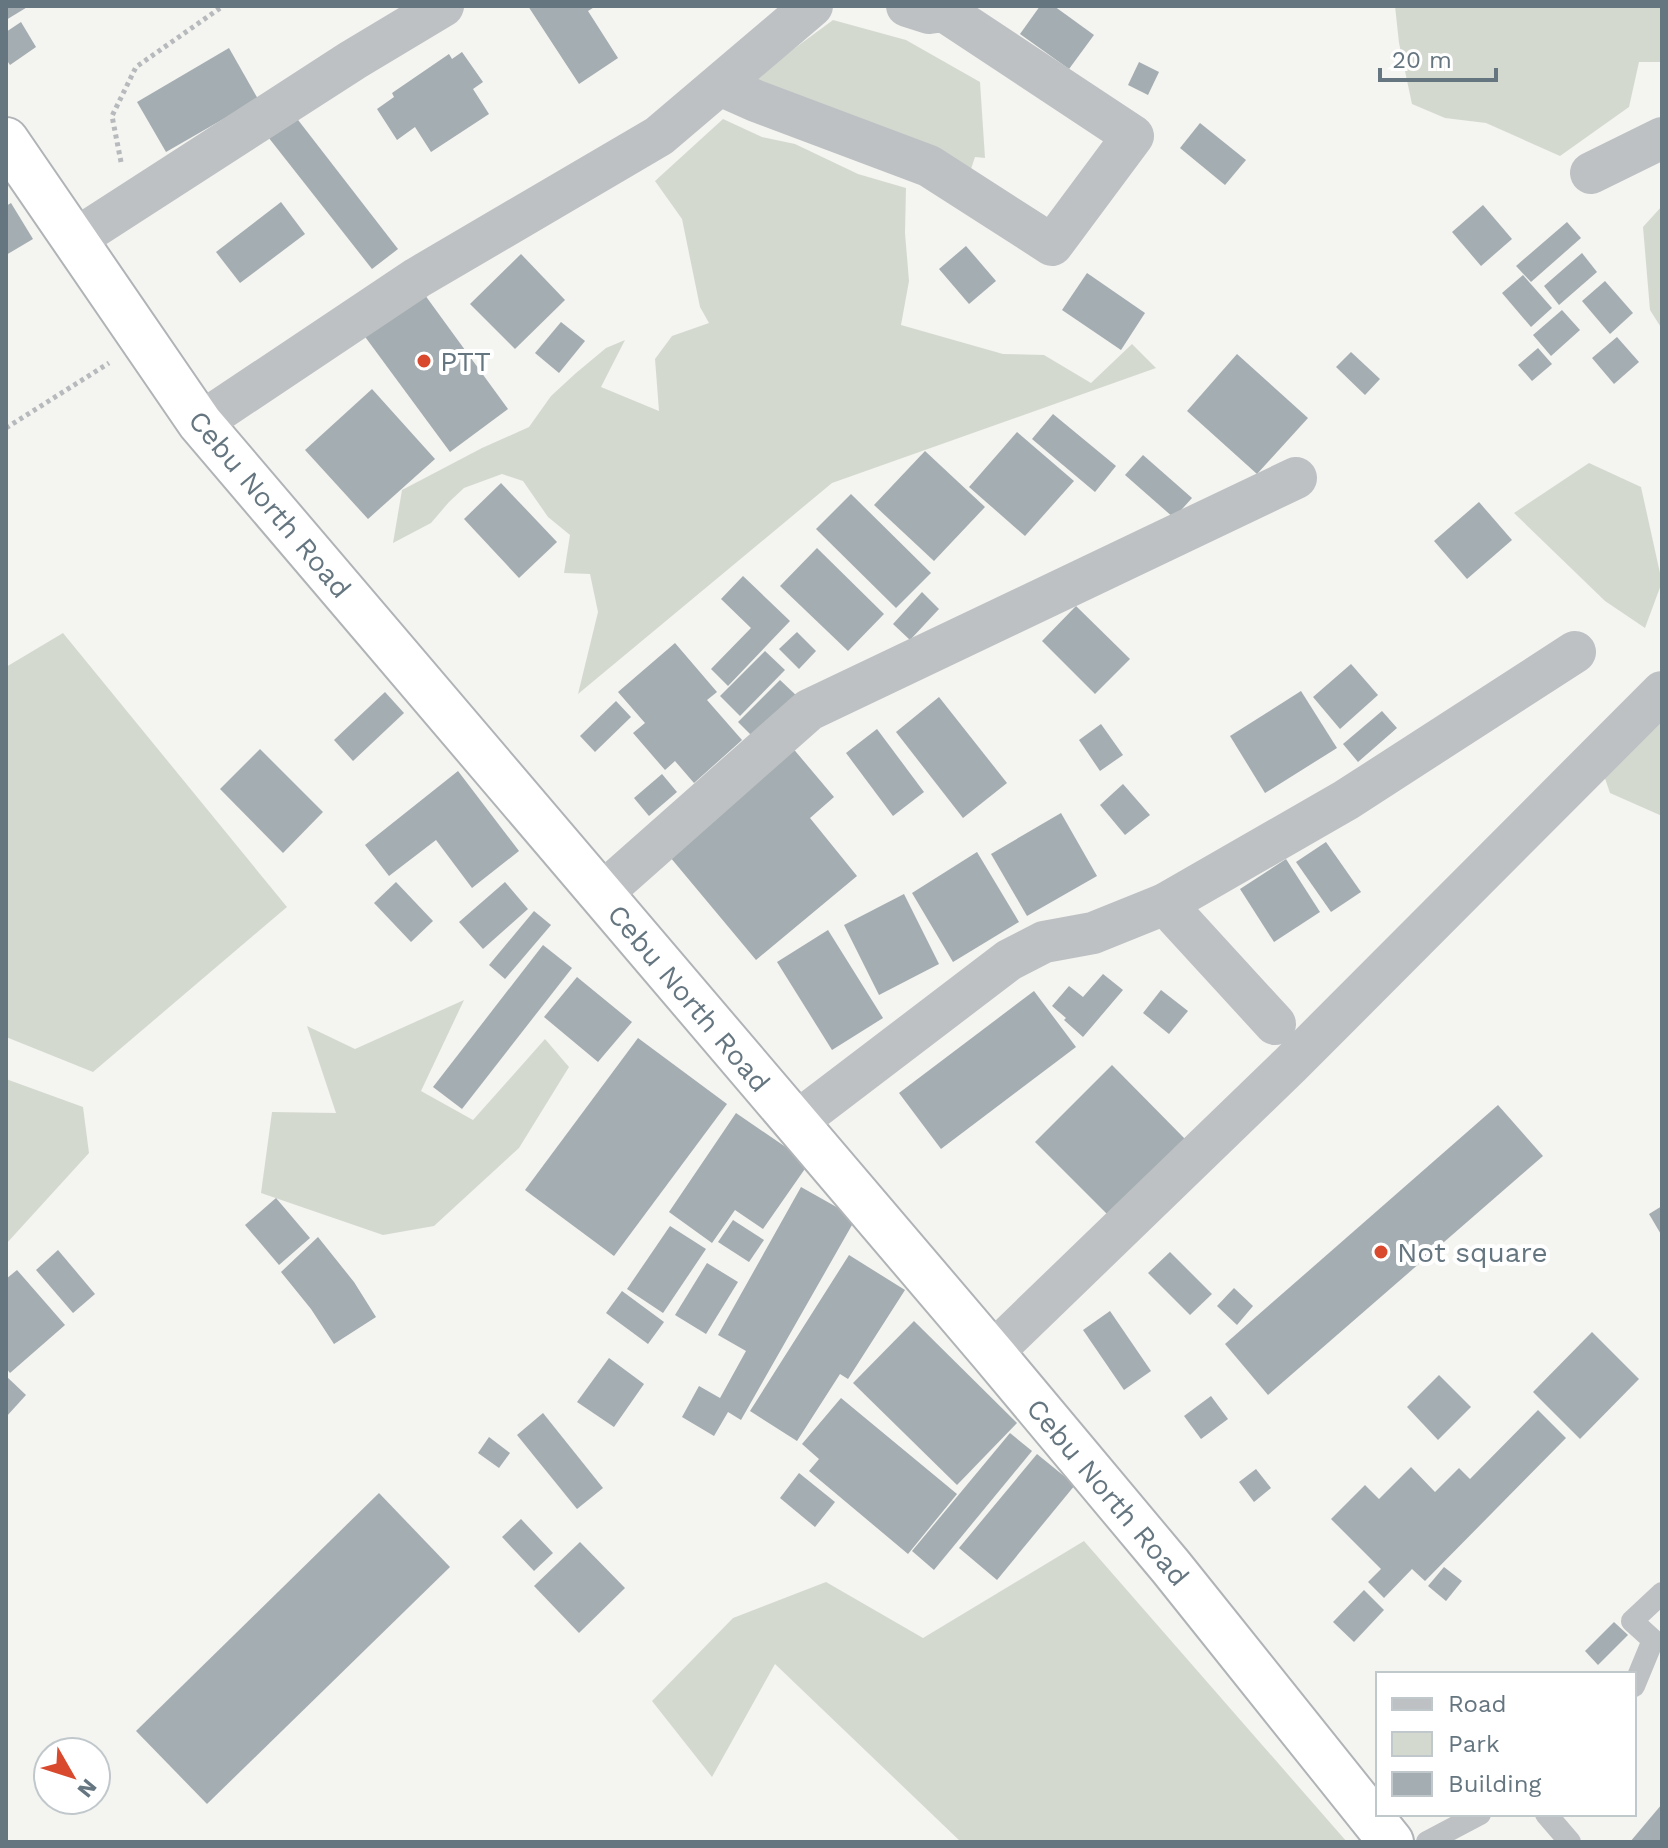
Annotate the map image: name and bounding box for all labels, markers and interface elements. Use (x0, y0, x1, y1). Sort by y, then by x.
scale bar (1380, 32, 1496, 82)
text: 20 m (1392, 46, 1452, 74)
place label: PTT (440, 345, 491, 378)
marker: PTT (415, 352, 433, 370)
street label: Cebu North Road (182, 404, 358, 605)
street label: Cebu North Road (601, 898, 777, 1099)
place label: Not square (1397, 1236, 1548, 1269)
marker: Not square (1372, 1243, 1390, 1261)
street label: Cebu North Road (1020, 1392, 1196, 1593)
legend (1376, 1672, 1636, 1816)
text: Road (1448, 1690, 1507, 1718)
text: Park (1448, 1730, 1500, 1758)
north arrow (32, 1736, 112, 1816)
text: Building (1448, 1770, 1541, 1798)
text: N (72, 1774, 102, 1802)

